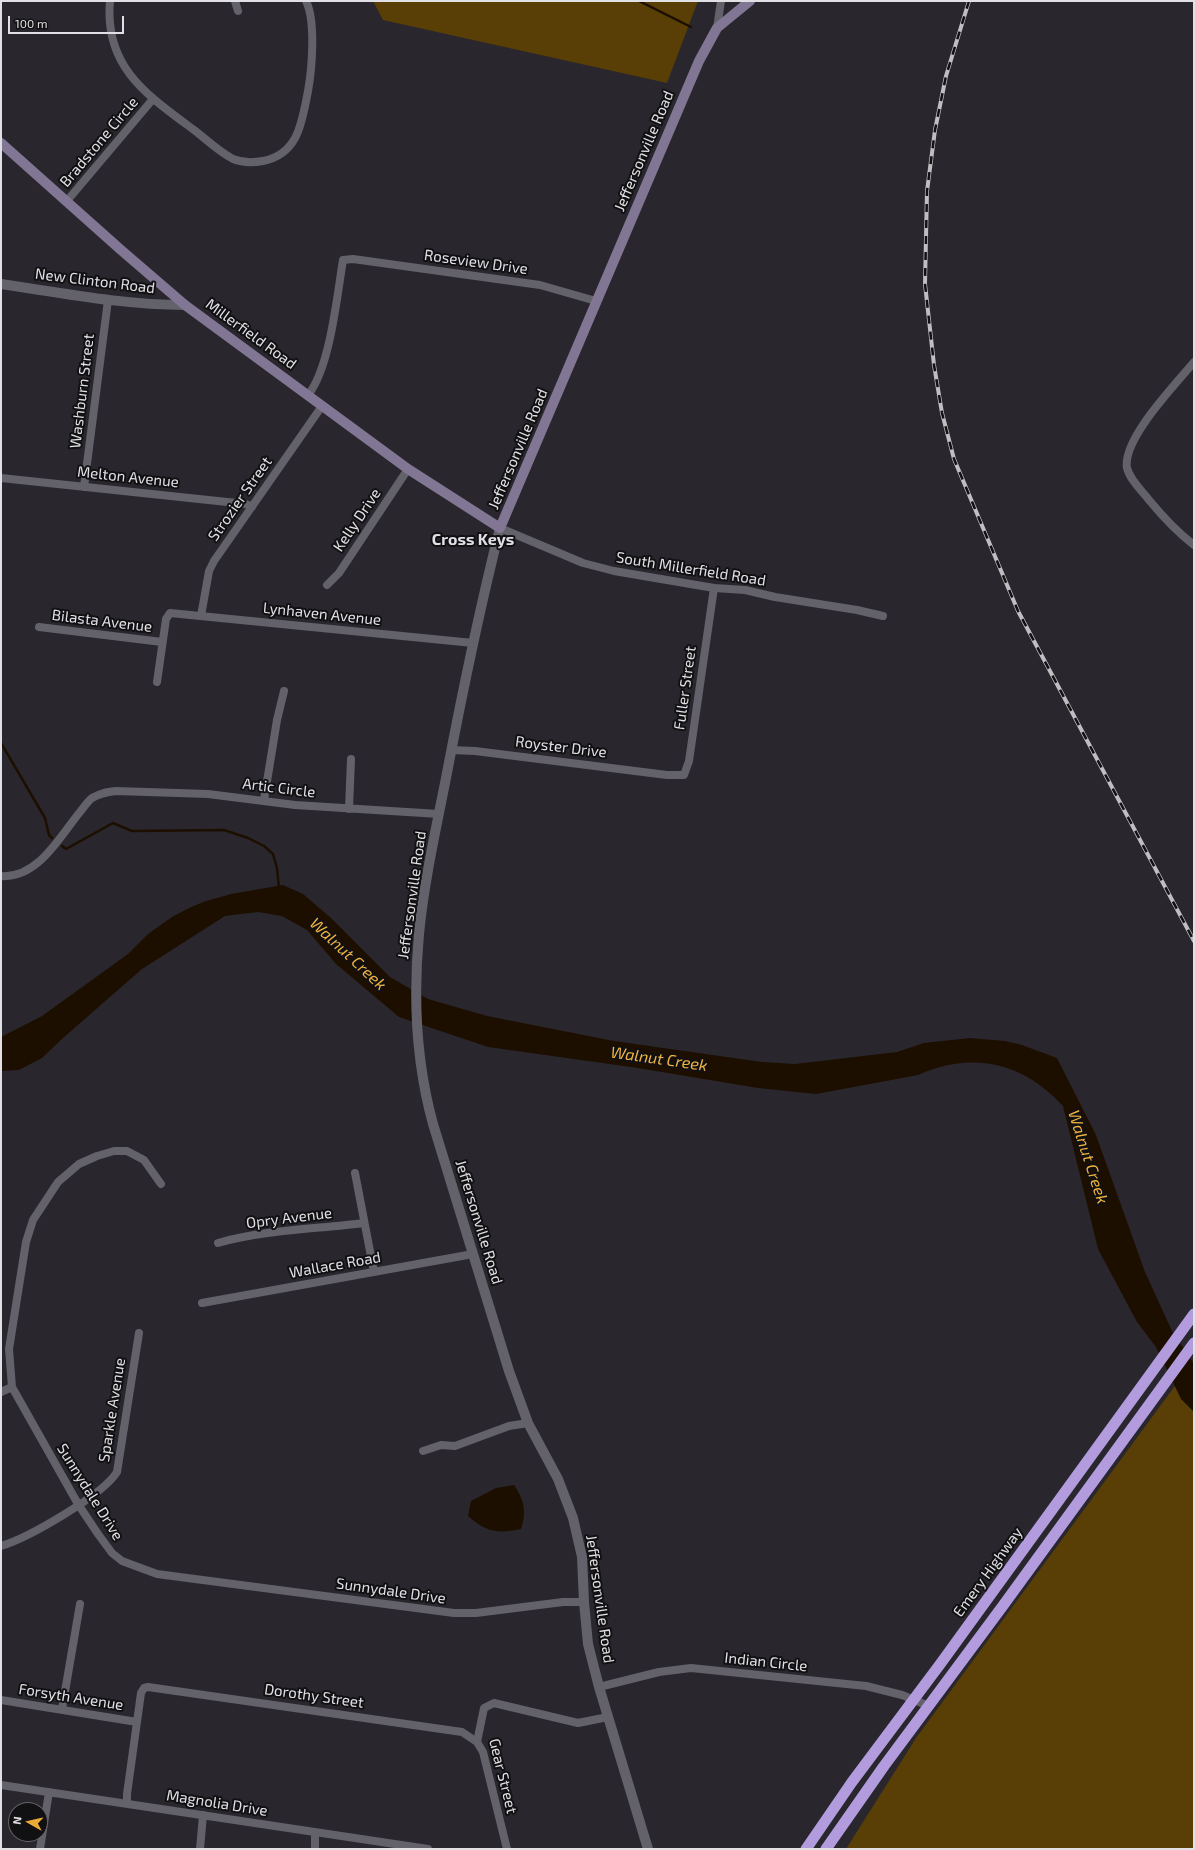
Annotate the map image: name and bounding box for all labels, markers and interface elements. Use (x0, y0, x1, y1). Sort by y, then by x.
scale bar (10, 8, 126, 34)
text: 100 m (15, 16, 47, 30)
street label: Jeffersonville Road (610, 88, 678, 214)
street label: Bradstone Circle (56, 93, 142, 191)
street label: Roseview Drive (423, 246, 529, 278)
street label: New Clinton Road (34, 265, 156, 297)
street label: Millerfield Road (202, 295, 300, 373)
street label: Washburn Street (66, 333, 98, 449)
street label: Jeffersonville Road (484, 386, 552, 512)
street label: Strozier Street (204, 453, 276, 545)
street label: Melton Avenue (76, 463, 180, 491)
street label: Kelly Drive (329, 485, 385, 555)
district label: Cross Keys (432, 530, 514, 550)
street label: South Millerfield Road (615, 548, 767, 590)
street label: Lynhaven Avenue (262, 599, 382, 629)
street label: Bilasta Avenue (51, 606, 153, 636)
street label: Fuller Street (670, 645, 700, 731)
street label: Royster Drive (514, 732, 608, 762)
street label: Artic Circle (241, 775, 317, 801)
street label: Jeffersonville Road (394, 830, 430, 960)
water label: Walnut Creek (306, 914, 390, 994)
water label: Walnut Creek (609, 1043, 709, 1075)
water label: Walnut Creek (1064, 1108, 1112, 1206)
street label: Jeffersonville Road (452, 1158, 506, 1286)
street label: Opry Avenue (245, 1204, 333, 1232)
street label: Wallace Road (288, 1248, 382, 1282)
street label: Sparkle Avenue (95, 1357, 129, 1463)
street label: Sunnydale Drive (53, 1440, 127, 1544)
street label: Emery Highway (950, 1524, 1026, 1620)
street label: Jeffersonville Road (582, 1534, 618, 1664)
street label: Sunnydale Drive (335, 1574, 447, 1608)
street label: Indian Circle (724, 1649, 808, 1675)
street label: Forsyth Avenue (17, 1680, 125, 1714)
street label: Dorothy Street (263, 1680, 365, 1712)
street label: Gear Street (485, 1737, 521, 1815)
street label: Magnolia Drive (165, 1786, 269, 1820)
north arrow (8, 1802, 48, 1842)
text: N (10, 1816, 24, 1825)

